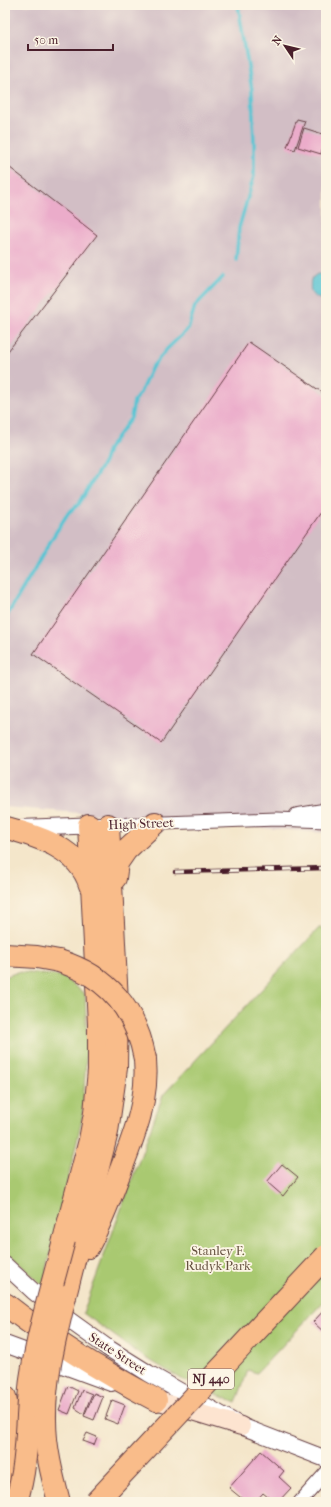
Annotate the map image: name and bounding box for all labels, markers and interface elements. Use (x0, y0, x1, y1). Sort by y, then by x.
scale bar (28, 26, 113, 52)
north arrow (265, 26, 305, 66)
text: 50 m (34, 33, 58, 47)
text: N (269, 33, 285, 48)
street label: High Street (108, 815, 174, 832)
park label: Stanley F. Rudyk Park (185, 1243, 251, 1273)
street label: State Street (86, 1329, 150, 1378)
road number: NJ 440 (188, 1369, 234, 1389)

